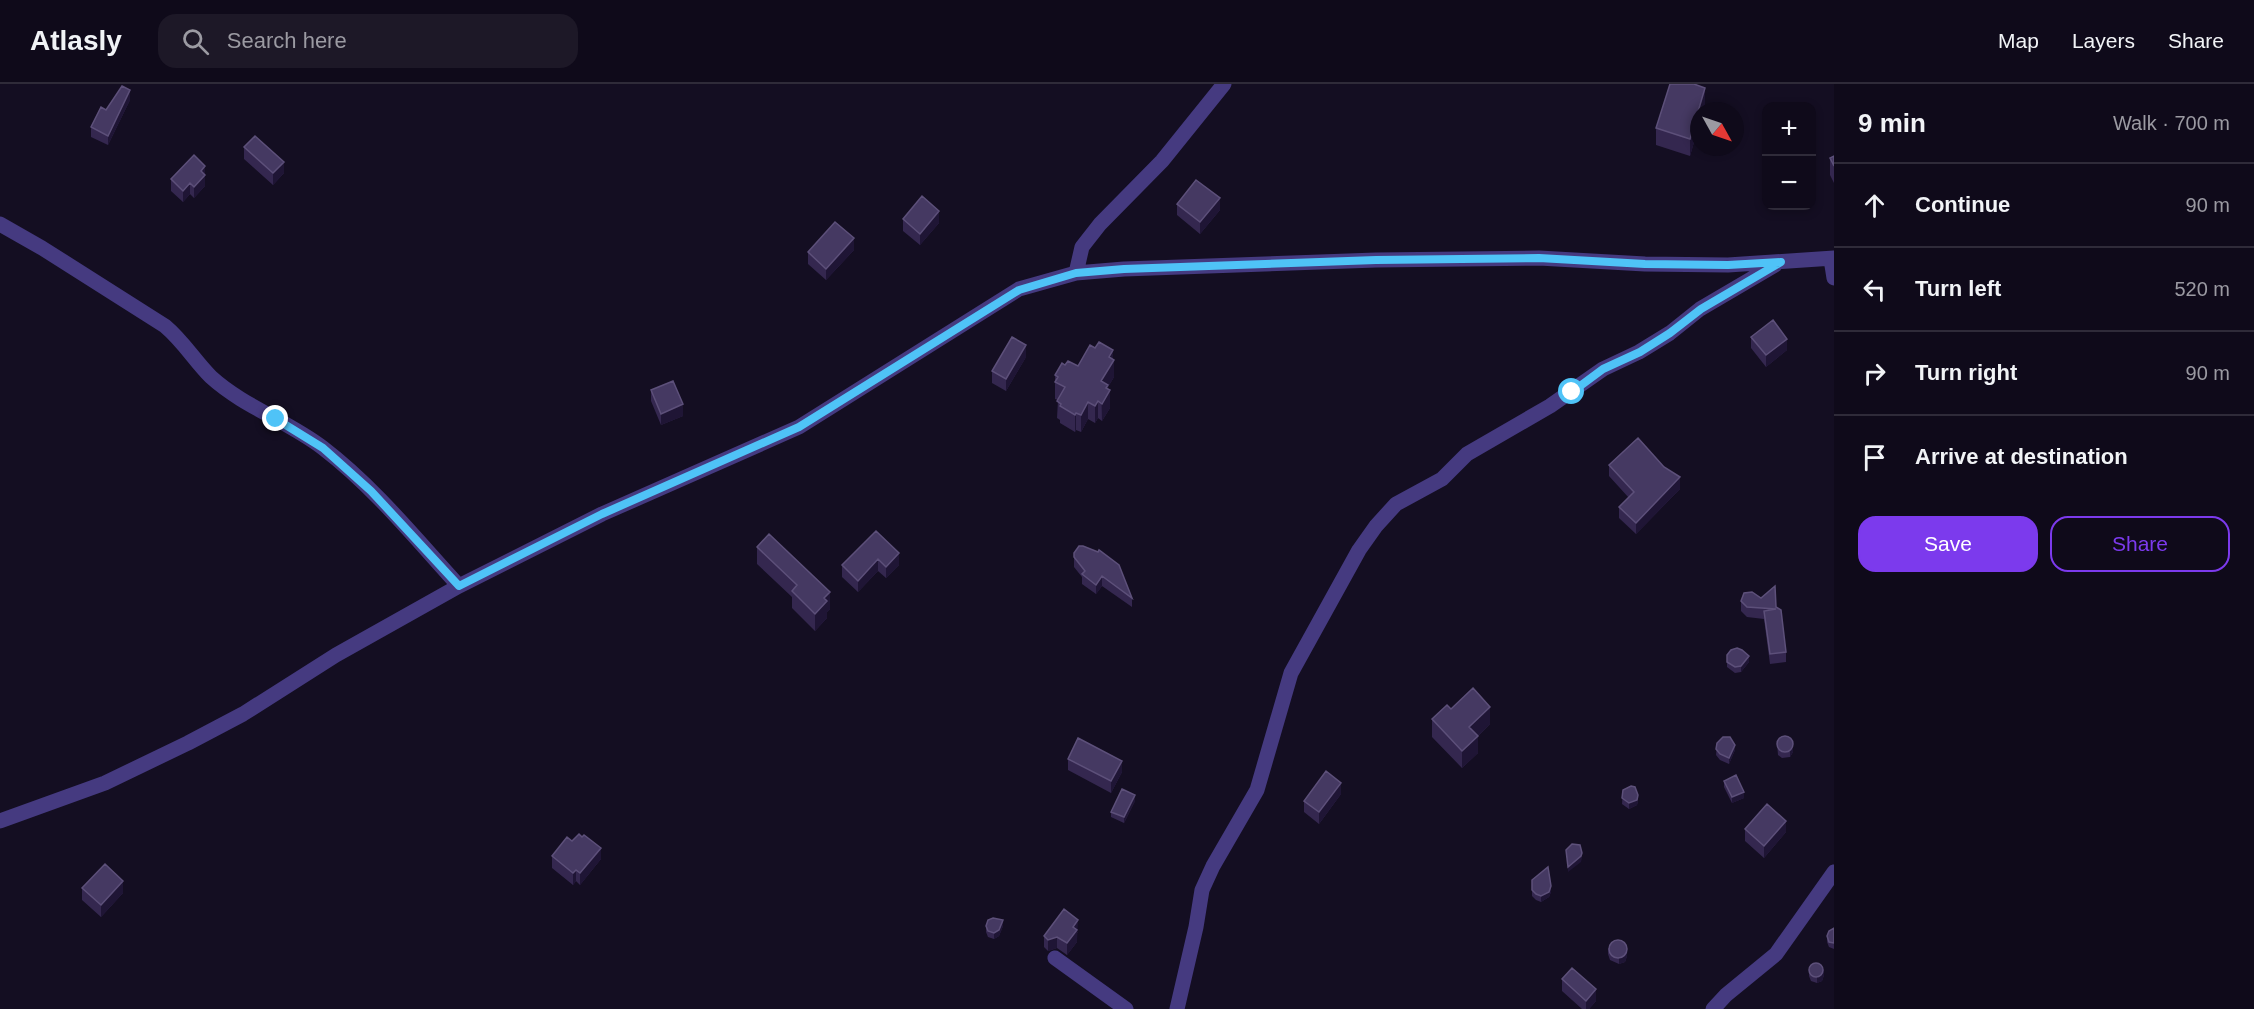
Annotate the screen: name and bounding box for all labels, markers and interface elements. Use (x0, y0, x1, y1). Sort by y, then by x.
search box (158, 14, 578, 68)
text: Atlasly (30, 25, 122, 56)
icon: search (179, 25, 212, 58)
text: Search here (227, 28, 347, 53)
text: Map (1998, 29, 2039, 52)
text: Layers (2072, 29, 2135, 52)
text: Share (2168, 29, 2224, 52)
north arrow (1690, 102, 1744, 156)
map controls (1762, 102, 1816, 210)
button: + (1762, 102, 1816, 156)
text: 9 min (1858, 108, 1926, 138)
text: Walk · 700 m (2113, 112, 2230, 134)
button: − (1762, 156, 1816, 210)
icon: ahead (1858, 189, 1891, 222)
text: Continue (1915, 192, 2010, 217)
text: 90 m (2186, 194, 2230, 216)
icon: left (1858, 273, 1891, 306)
text: Turn left (1915, 276, 2001, 301)
text: 520 m (2174, 278, 2230, 300)
icon: right (1858, 357, 1891, 390)
text: Turn right (1915, 360, 2017, 385)
text: 90 m (2186, 362, 2230, 384)
route start (1558, 378, 1584, 404)
route end (262, 405, 288, 431)
icon: arrive (1858, 441, 1891, 474)
text: Arrive at destination (1915, 444, 2128, 469)
button: Save (1858, 516, 2038, 572)
button: Share (2050, 516, 2230, 572)

